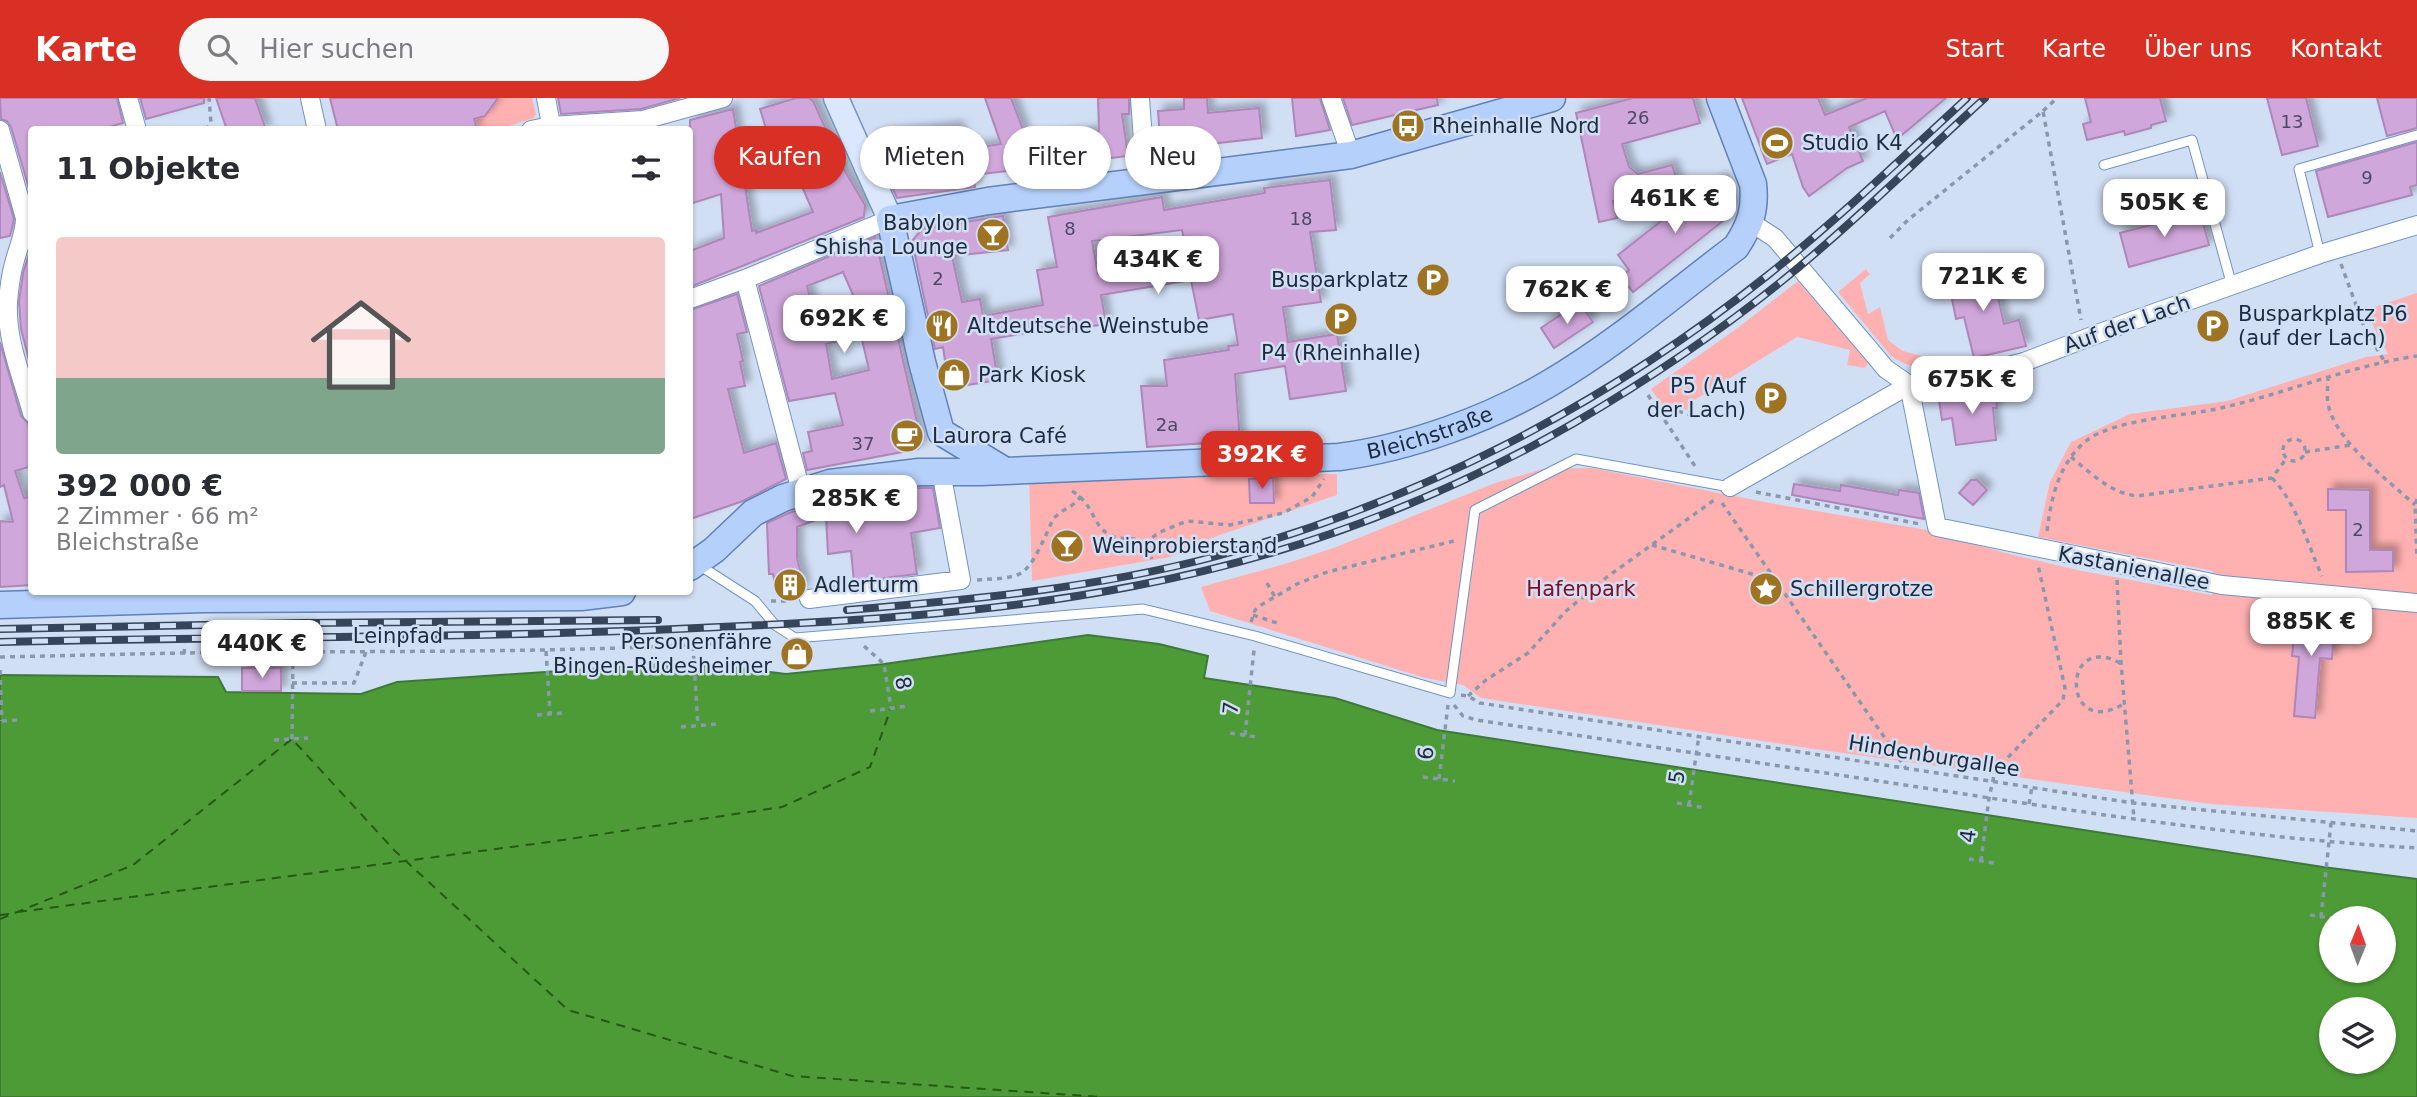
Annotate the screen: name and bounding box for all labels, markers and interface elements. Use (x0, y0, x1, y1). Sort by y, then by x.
search box (179, 18, 669, 81)
text: Karte (35, 30, 137, 69)
icon: search (203, 30, 241, 68)
text: Hier suchen (259, 34, 414, 64)
text: Start (1945, 35, 2004, 63)
text: Karte (2042, 35, 2106, 63)
text: Über uns (2144, 35, 2252, 63)
text: Kontakt (2290, 35, 2382, 63)
bus stop icon: Rheinhalle Nord (1389, 107, 1427, 145)
house number: 26 (1627, 107, 1649, 128)
house number: 13 (2281, 111, 2303, 132)
place label: Rheinhalle Nord (1432, 114, 1600, 138)
sports icon: Studio K4 (1758, 124, 1796, 162)
chip: Kaufen (714, 126, 846, 189)
chip: Mieten (860, 126, 989, 189)
chip: Filter (1003, 126, 1111, 189)
chip: Neu (1125, 126, 1221, 189)
place label: Studio K4 (1802, 131, 1903, 155)
icon: filters (627, 149, 665, 187)
text: 11 Objekte (56, 151, 240, 186)
house number: 9 (2361, 167, 2373, 188)
pin: 461K € (1618, 176, 1732, 235)
pin: 505K € (2107, 180, 2221, 239)
text: 461K € (1630, 185, 1720, 211)
text: 505K € (2119, 189, 2209, 215)
house number: 18 (1290, 208, 1312, 229)
place label: Babylon Shisha Lounge (815, 211, 968, 259)
bar icon: Babylon Shisha Lounge (974, 216, 1012, 254)
house number: 8 (1064, 218, 1076, 239)
pin: 434K € (1101, 236, 1215, 296)
text: 434K € (1113, 246, 1203, 272)
pin: 721K € (1926, 254, 2040, 313)
parking icon: Busparkplatz (1414, 261, 1452, 299)
text: 721K € (1938, 263, 2028, 289)
pin: 762K € (1510, 266, 1624, 326)
house number: 2 (932, 268, 944, 289)
place label: Busparkplatz (1271, 268, 1408, 292)
text: 762K € (1522, 276, 1612, 302)
icon: home (298, 282, 424, 408)
street label: Auf der Lach (2061, 290, 2193, 358)
pin: 692K € (787, 296, 901, 355)
parking icon: P4 (Rheinhalle) (1322, 300, 1360, 338)
place label: Busparkplatz P6 (auf der Lach) (2238, 302, 2408, 350)
text: 692K € (799, 305, 889, 331)
restaurant icon: Altdeutsche Weinstube (923, 307, 961, 345)
parking icon: Busparkplatz P6 (auf der Lach) (2194, 307, 2232, 345)
place label: Altdeutsche Weinstube (967, 314, 1209, 338)
place label: P4 (Rheinhalle) (1261, 341, 1421, 365)
shop icon: Park Kiosk (935, 356, 973, 394)
pin: 675K € (1915, 356, 2029, 416)
place label: Park Kiosk (978, 363, 1086, 387)
text: 675K € (1927, 366, 2017, 392)
place label: P5 (Auf der Lach) (1647, 374, 1747, 422)
parking icon: P5 (Auf der Lach) (1752, 379, 1790, 417)
street label: Bleichstraße (1365, 402, 1496, 464)
house number: 2a (1156, 414, 1178, 435)
cafe icon: Laurora Café (888, 417, 926, 455)
place label: Laurora Café (932, 424, 1067, 448)
pin: 392K € (1205, 432, 1319, 491)
house number: 37 (852, 433, 874, 454)
text: 392K € (1217, 441, 1307, 467)
text: 392 000 € (56, 468, 223, 503)
pin: 285K € (799, 476, 913, 535)
text: 285K € (811, 485, 901, 511)
text: 2 Zimmer · 66 m² (56, 503, 259, 529)
house number: 2 (2352, 519, 2364, 540)
bar icon: Weinprobierstand (1048, 527, 1086, 565)
text: Bleichstraße (56, 529, 199, 555)
place label: Weinprobierstand (1092, 534, 1277, 558)
street label: Kastanienallee (2056, 542, 2212, 594)
building icon: Adlerturm (771, 566, 809, 604)
place icon: Schillergrotze (1747, 570, 1785, 608)
place label: Adlerturm (814, 573, 919, 597)
park label: Hafenpark (1526, 577, 1636, 601)
place label: Schillergrotze (1790, 577, 1933, 601)
pin: 885K € (2254, 598, 2368, 658)
text: 885K € (2266, 608, 2356, 634)
pin: 440K € (205, 620, 319, 680)
street label: Leinpfad (353, 624, 443, 648)
text: 440K € (217, 630, 307, 656)
place label: Personenfähre Bingen-Rüdesheimer (553, 630, 772, 678)
shop icon: Personenfähre Bingen-Rüdesheimer (778, 635, 816, 673)
street label: 8 (890, 674, 916, 692)
street label: 7 (1218, 700, 1244, 716)
street label: Hindenburgallee (1847, 731, 2021, 781)
street label: 6 (1413, 745, 1439, 761)
street label: 5 (1664, 769, 1690, 785)
street label: 4 (1955, 828, 1981, 844)
north arrow (2319, 906, 2396, 984)
map controls (2319, 906, 2396, 1074)
button: layers (2319, 997, 2396, 1074)

